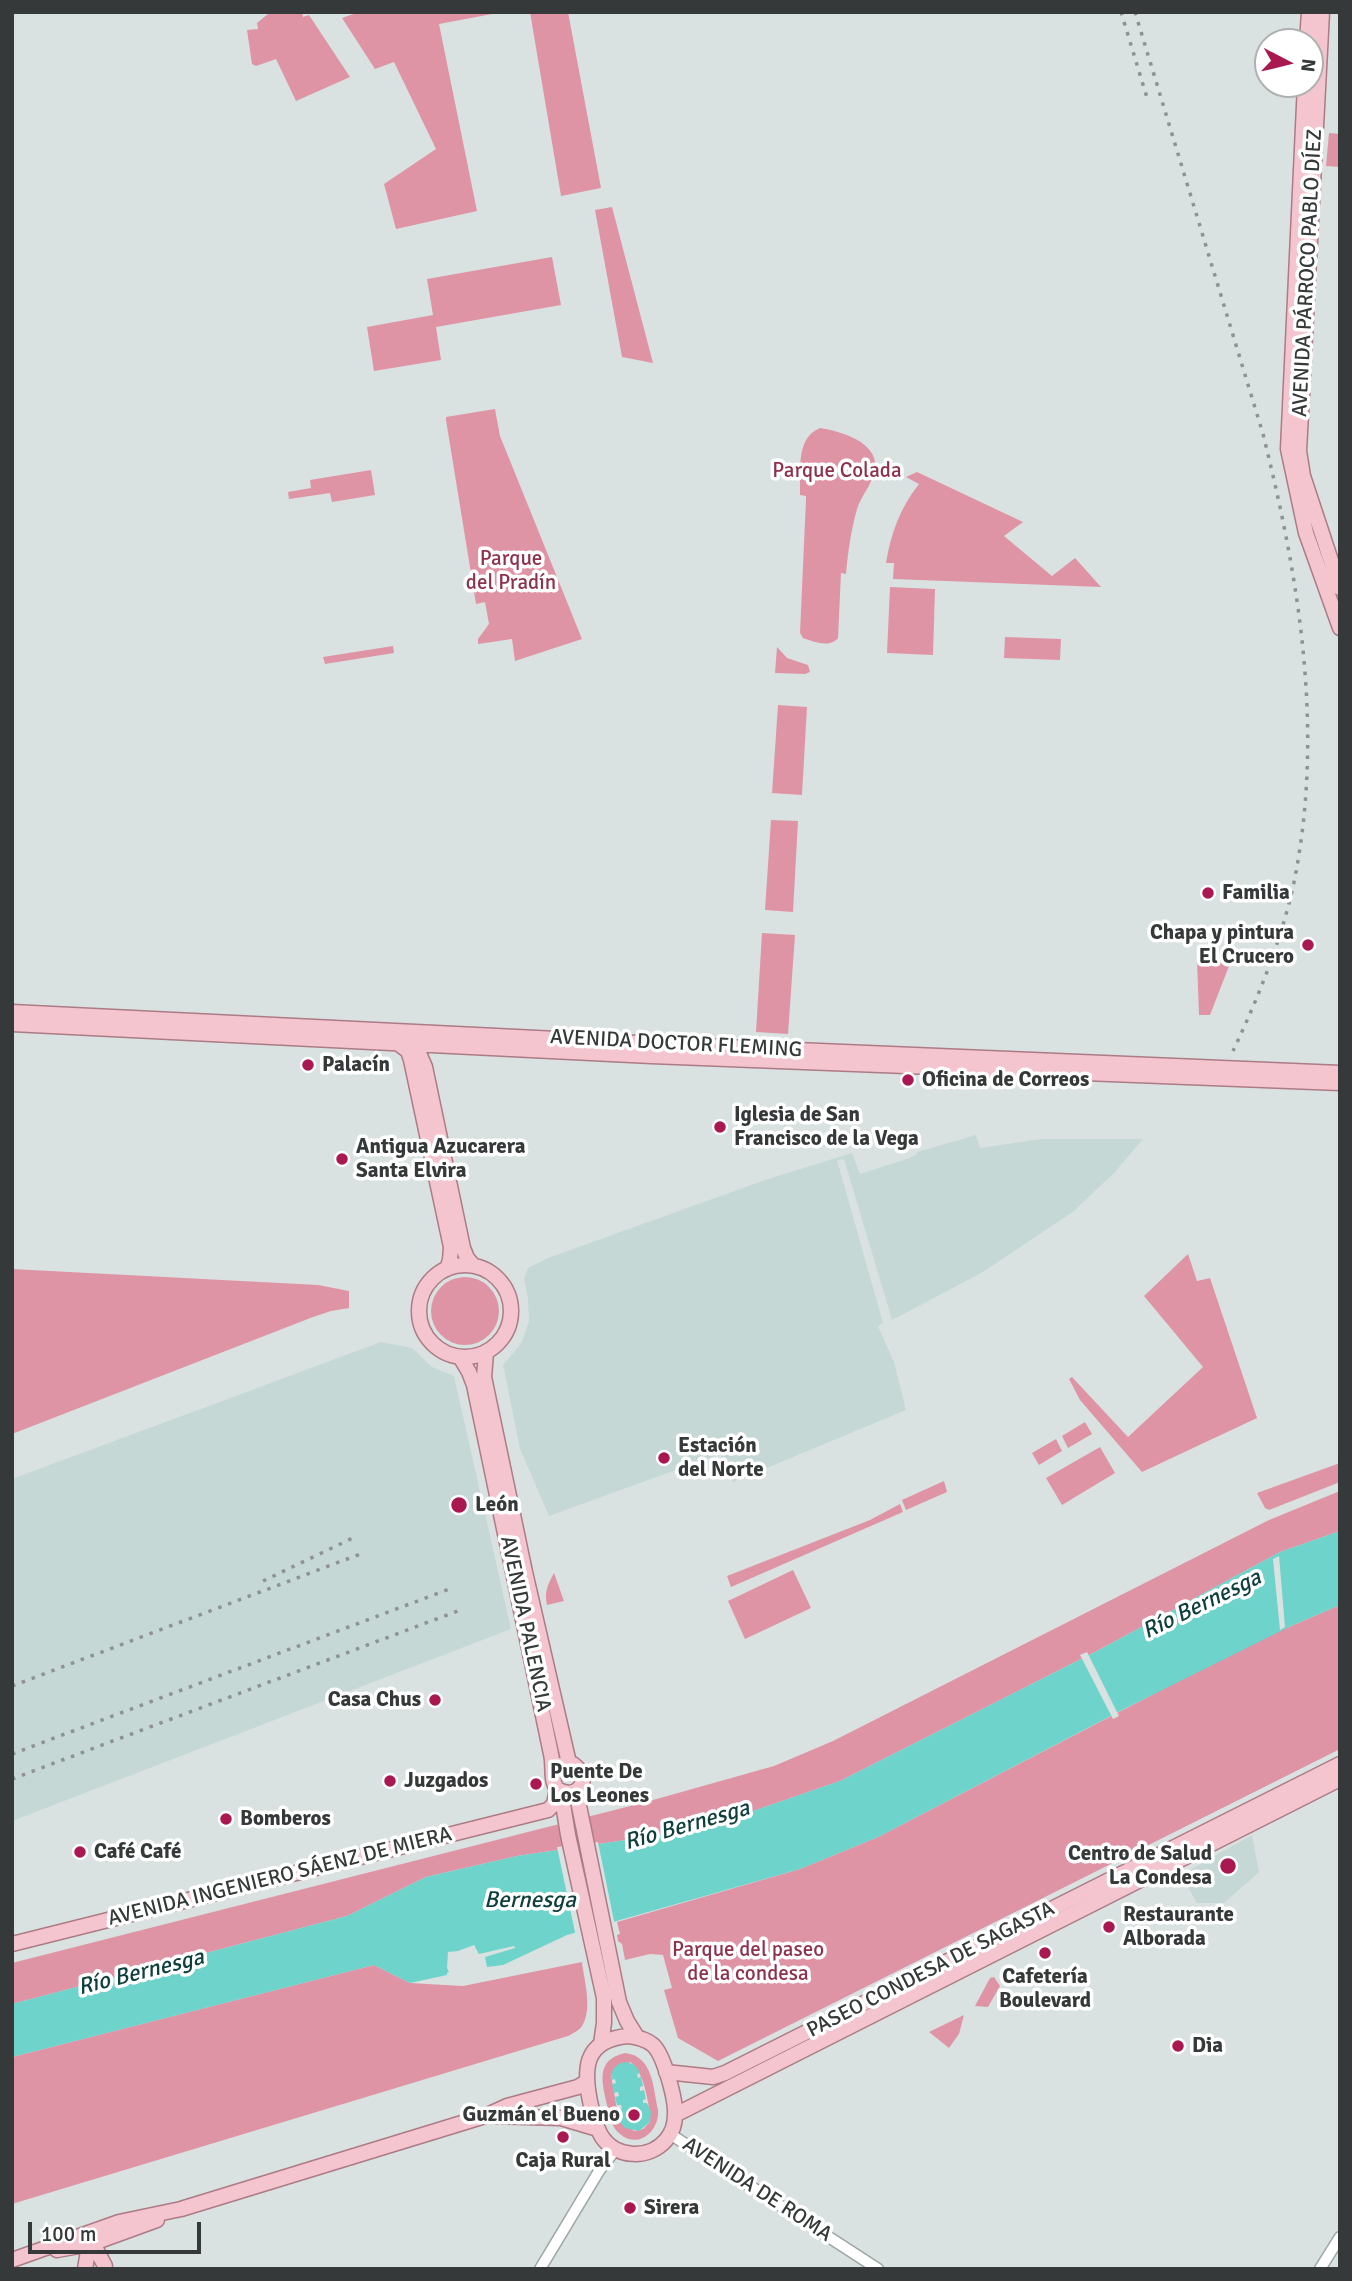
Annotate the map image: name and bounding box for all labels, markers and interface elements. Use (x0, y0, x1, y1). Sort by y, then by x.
north arrow (1254, 28, 1324, 98)
text: N (1295, 57, 1321, 73)
street label: AVENIDA PÁRROCO PABLO DÍEZ (1288, 128, 1328, 418)
park label: Parque Colada (772, 458, 902, 484)
park label: Parque del Pradín (466, 546, 556, 596)
place label: Familia (1222, 880, 1290, 906)
marker: Familia (1200, 885, 1216, 901)
place label: Chapa y pintura El Crucero (1150, 920, 1294, 970)
marker: Chapa y pintura El Crucero (1300, 937, 1316, 953)
street label: AVENIDA DOCTOR FLEMING (549, 1025, 803, 1063)
place label: Palacín (322, 1052, 390, 1078)
marker: Palacín (300, 1057, 316, 1073)
place label: Oficina de Correos (922, 1067, 1089, 1093)
marker: Oficina de Correos (900, 1072, 916, 1088)
place label: Iglesia de San Francisco de la Vega (734, 1102, 919, 1152)
marker: Iglesia de San Francisco de la Vega (712, 1119, 728, 1135)
place label: Antigua Azucarera Santa Elvira (356, 1134, 526, 1184)
marker: Antigua Azucarera Santa Elvira (334, 1151, 350, 1167)
place label: Estación del Norte (678, 1433, 764, 1483)
marker: Estación del Norte (656, 1450, 672, 1466)
place label: León (475, 1492, 519, 1518)
marker: León (449, 1495, 469, 1515)
street label: AVENIDA PALENCIA (494, 1534, 556, 1714)
water label: Río Bernesga (1138, 1564, 1266, 1646)
place label: Casa Chus (328, 1687, 421, 1713)
marker: Casa Chus (427, 1692, 443, 1708)
place label: Puente De Los Leones (550, 1759, 649, 1809)
place label: Juzgados (404, 1768, 488, 1794)
marker: Juzgados (382, 1773, 398, 1789)
marker: Puente De Los Leones (528, 1776, 544, 1792)
water label: Río Bernesga (621, 1795, 753, 1857)
place label: Bomberos (240, 1806, 331, 1832)
marker: Bomberos (218, 1811, 234, 1827)
street label: AVENIDA INGENIERO SÁENZ DE MIERA (105, 1822, 455, 1932)
place label: Café Café (94, 1839, 182, 1865)
place label: Centro de Salud La Condesa (1068, 1841, 1212, 1891)
marker: Café Café (72, 1844, 88, 1860)
marker: Centro de Salud La Condesa (1218, 1856, 1238, 1876)
water label: Bernesga (484, 1887, 576, 1915)
street label: PASEO CONDESA DE SAGASTA (803, 1897, 1059, 2043)
place label: Restaurante Alborada (1123, 1902, 1234, 1952)
marker: Restaurante Alborada (1101, 1919, 1117, 1935)
park label: Parque del paseo de la condesa (672, 1937, 824, 1987)
water label: Río Bernesga (75, 1944, 207, 2002)
marker: Cafetería Boulevard (1037, 1945, 1053, 1961)
place label: Cafetería Boulevard (999, 1964, 1091, 2014)
place label: Dia (1192, 2033, 1223, 2059)
marker: Dia (1170, 2038, 1186, 2054)
place label: Guzmán el Bueno (463, 2102, 620, 2128)
marker: Guzmán el Bueno (626, 2107, 642, 2123)
marker: Caja Rural (555, 2129, 571, 2145)
street label: AVENIDA DE ROMA (678, 2132, 836, 2248)
place label: Caja Rural (516, 2148, 610, 2174)
place label: Sirera (644, 2195, 699, 2221)
marker: Sirera (622, 2200, 638, 2216)
scale bar (32, 2208, 205, 2252)
text: 100 m (41, 2221, 96, 2247)

